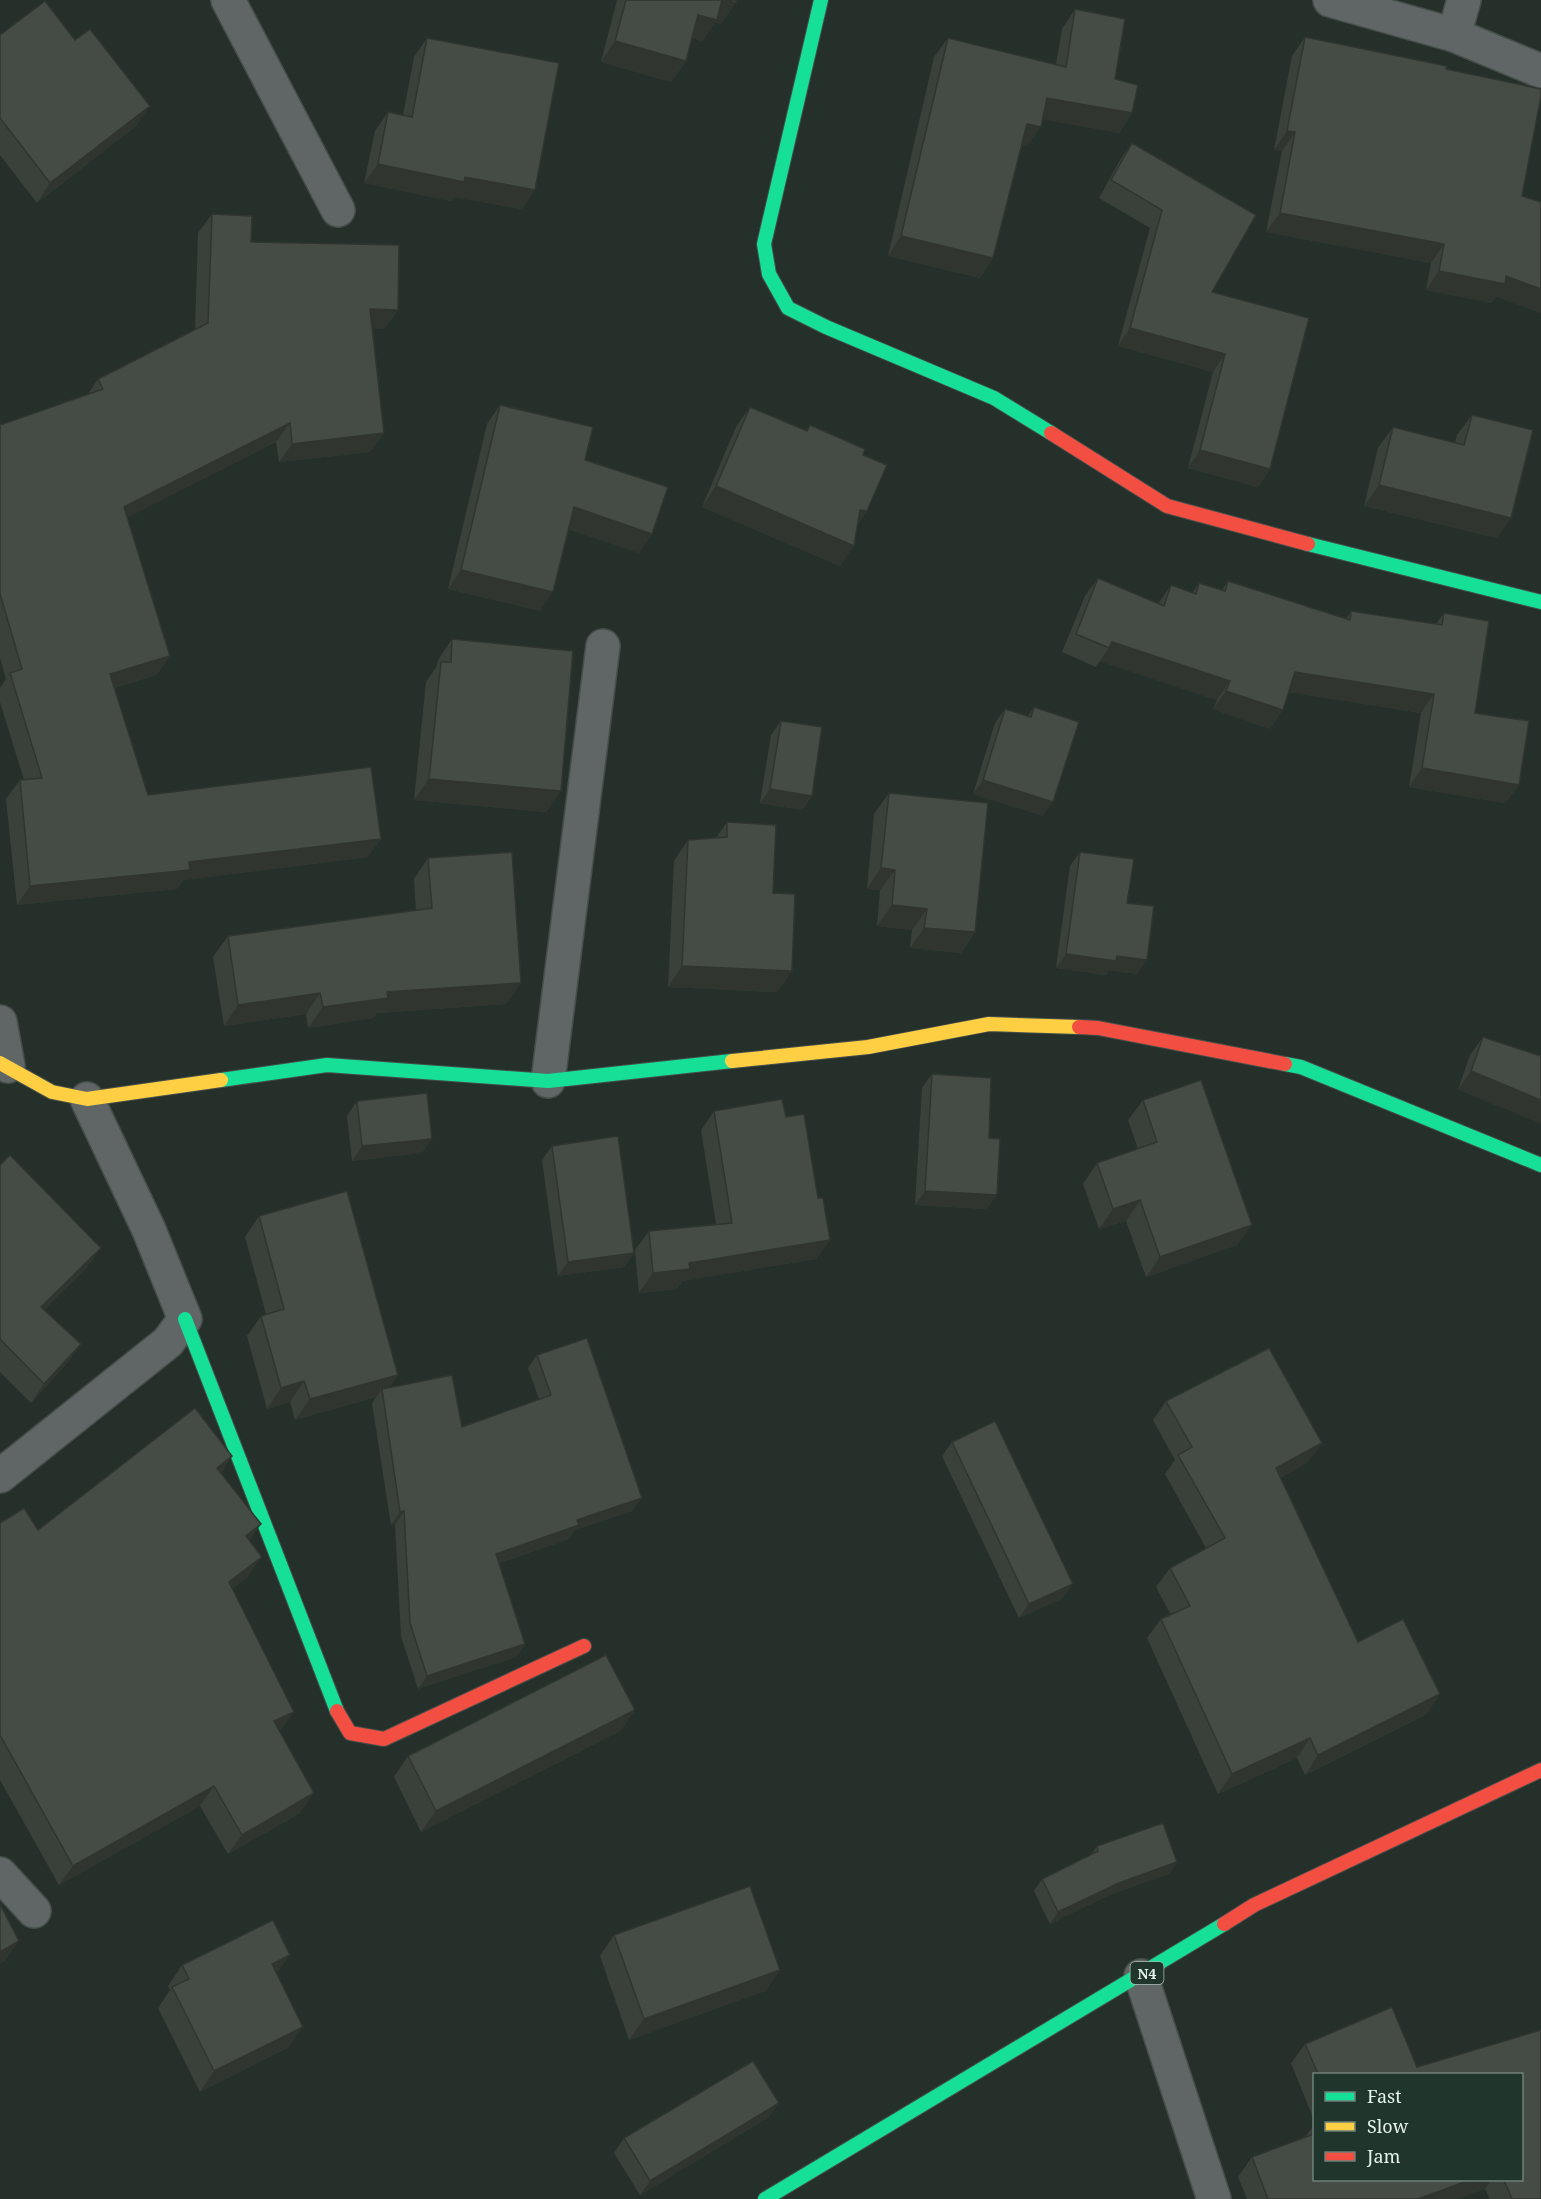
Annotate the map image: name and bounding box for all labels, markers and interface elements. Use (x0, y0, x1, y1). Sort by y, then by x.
road number: N4 (1130, 1962, 1164, 1984)
legend (1313, 2073, 1523, 2181)
text: Fast (1367, 2084, 1402, 2108)
text: Slow (1367, 2114, 1409, 2138)
text: Jam (1366, 2144, 1401, 2168)

